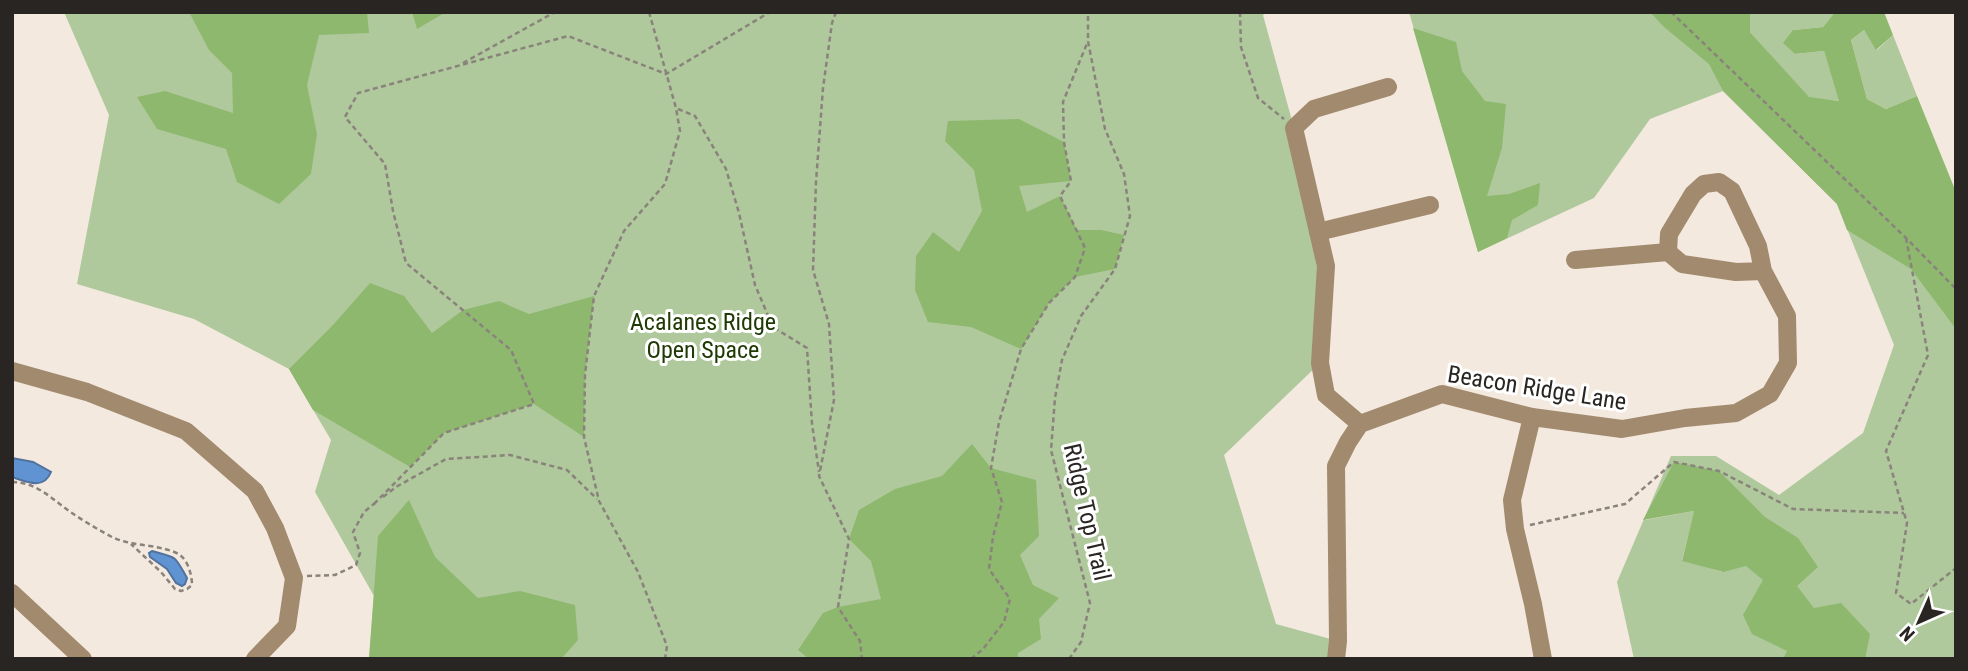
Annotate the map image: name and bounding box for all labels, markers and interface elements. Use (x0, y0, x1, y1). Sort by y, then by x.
park label: Acalanes Ridge Open Space (630, 308, 776, 364)
street label: Beacon Ridge Lane (1446, 360, 1628, 416)
street label: Ridge Top Trail (1058, 441, 1116, 583)
north arrow (1884, 587, 1954, 657)
text: N (1895, 621, 1920, 646)

